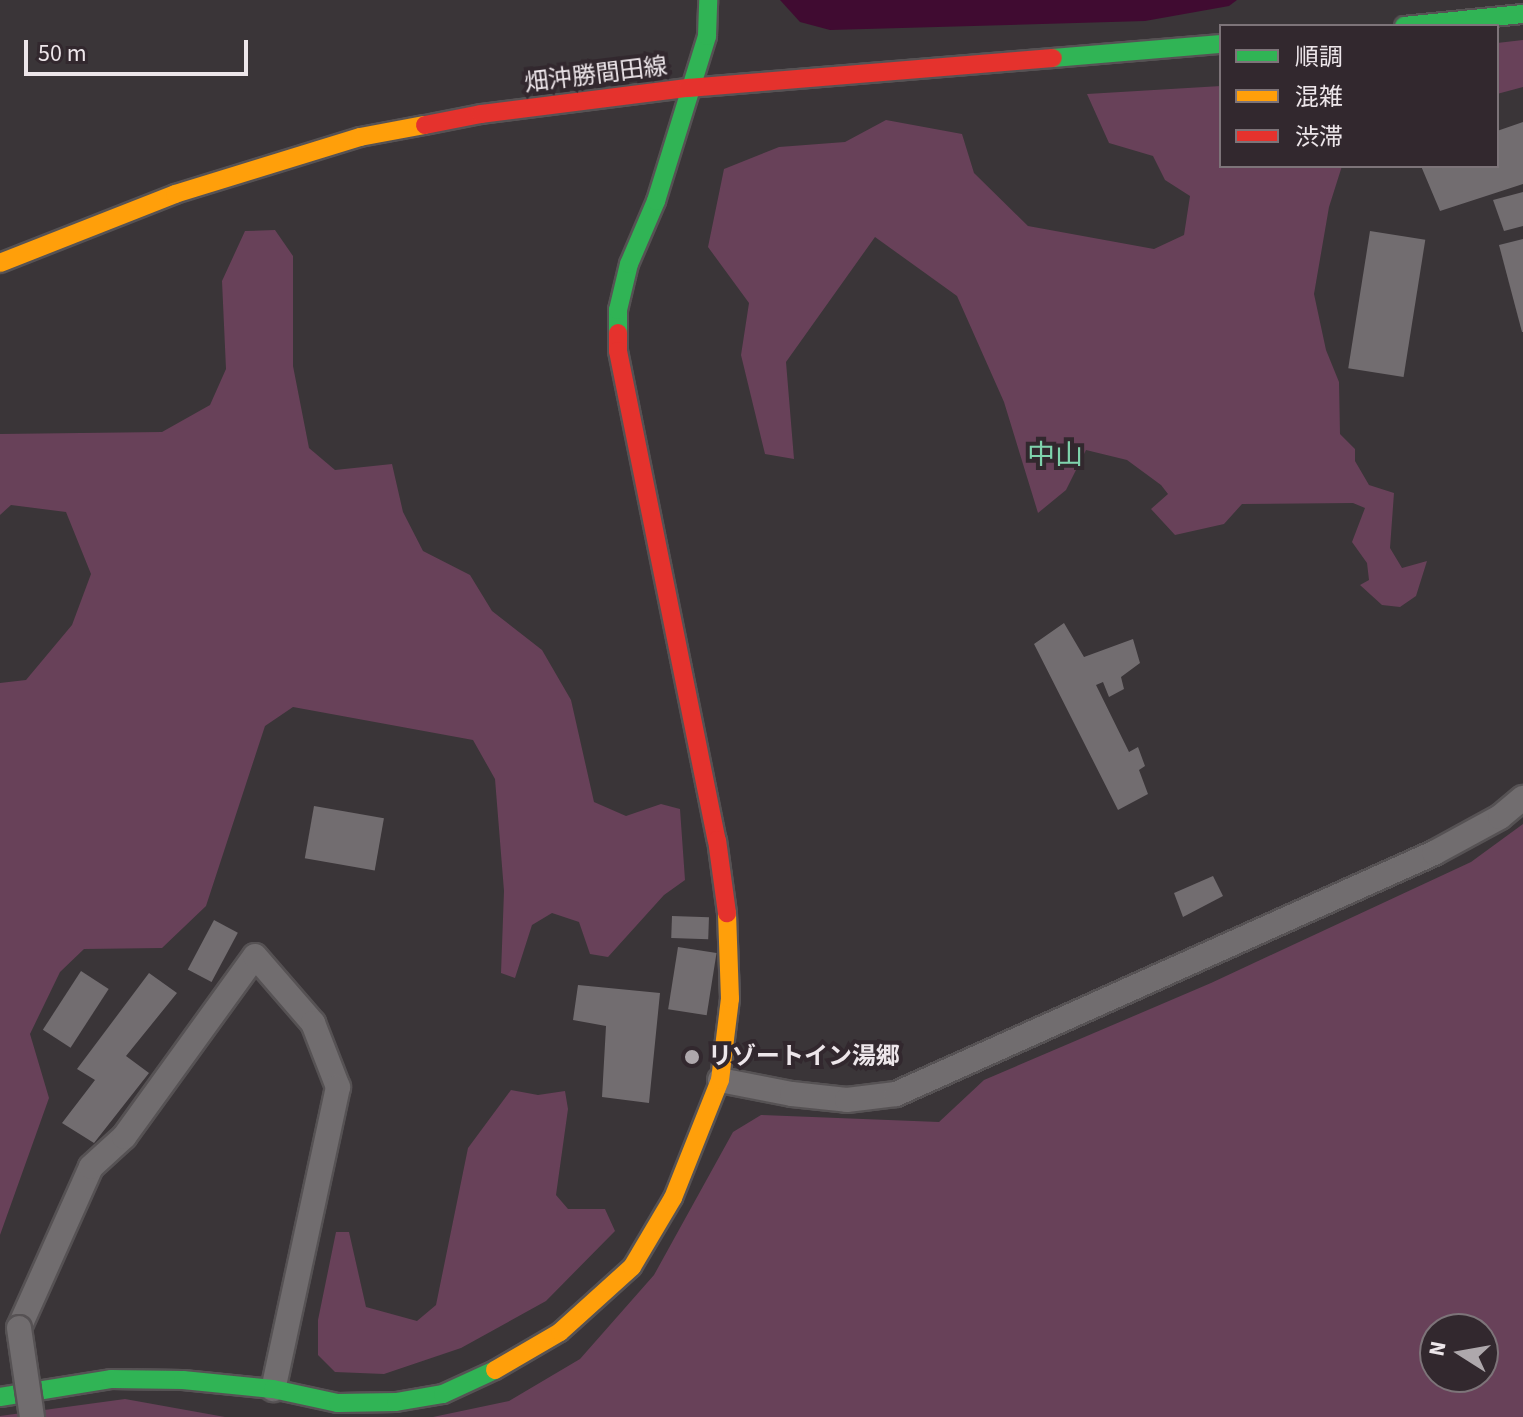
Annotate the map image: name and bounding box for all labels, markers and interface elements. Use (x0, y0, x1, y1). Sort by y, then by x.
scale bar (28, 24, 252, 74)
legend (1219, 24, 1499, 168)
text: 50 m (38, 36, 87, 71)
text: 順調 (1295, 40, 1343, 75)
street label: 畑沖勝間田線 (523, 52, 669, 98)
text: 混雑 (1295, 80, 1343, 115)
text: 渋滞 (1295, 120, 1343, 155)
district label: 中山 (1027, 438, 1083, 472)
place label: リゾートイン湯郷 (708, 1043, 900, 1071)
marker: リゾートイン湯郷 (683, 1048, 701, 1066)
north arrow (1419, 1313, 1499, 1393)
text: N (1420, 1339, 1455, 1359)

